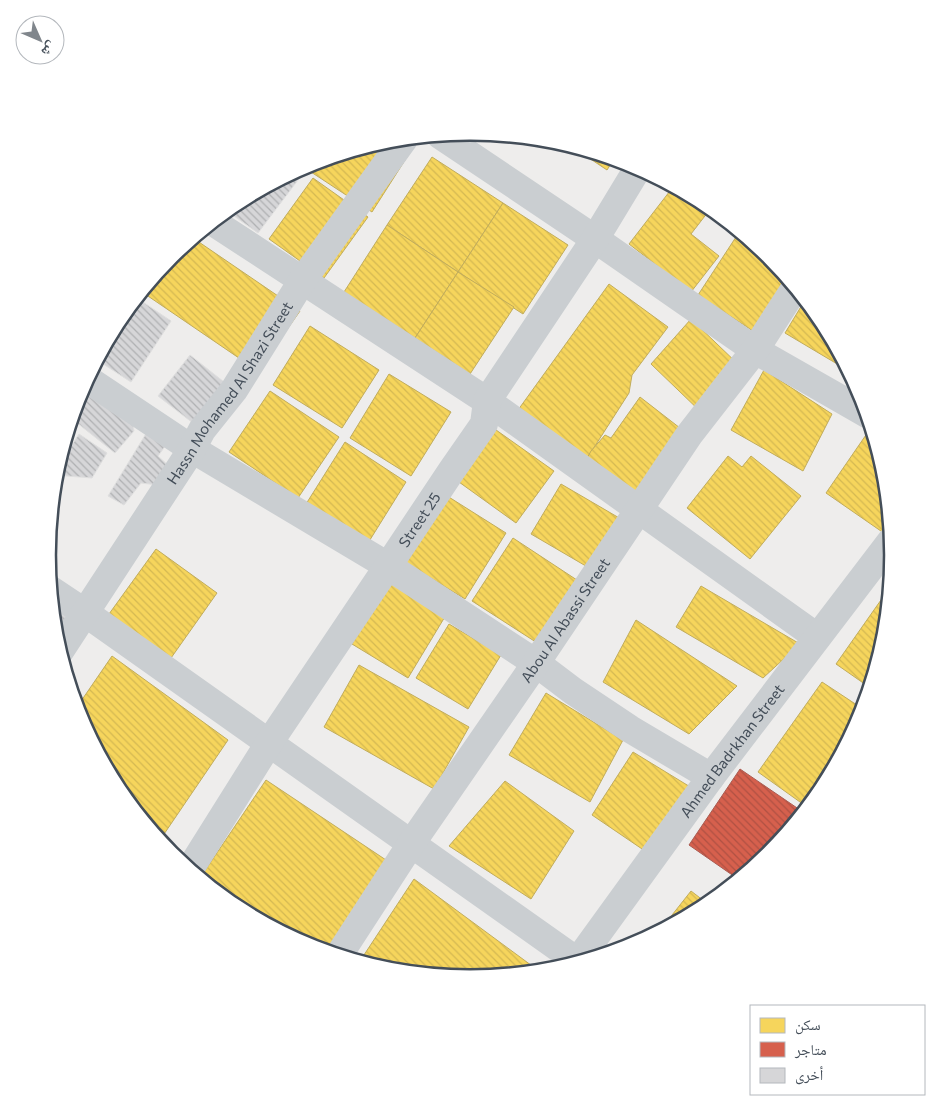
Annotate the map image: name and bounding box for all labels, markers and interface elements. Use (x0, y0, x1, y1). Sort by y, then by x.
north arrow (15, 15, 65, 65)
text: ش (37, 38, 61, 61)
street label: Hassn Mohamed Al Shazi Street (163, 298, 296, 487)
street label: Street 25 (394, 489, 444, 550)
street label: Abou Al Abassi Street (516, 554, 613, 686)
street label: Ahmed Badrkhan Street (676, 680, 788, 821)
legend (750, 1005, 925, 1095)
text: سكن (795, 1015, 821, 1035)
text: متاجر (794, 1040, 827, 1059)
text: أخرى (795, 1065, 824, 1085)

